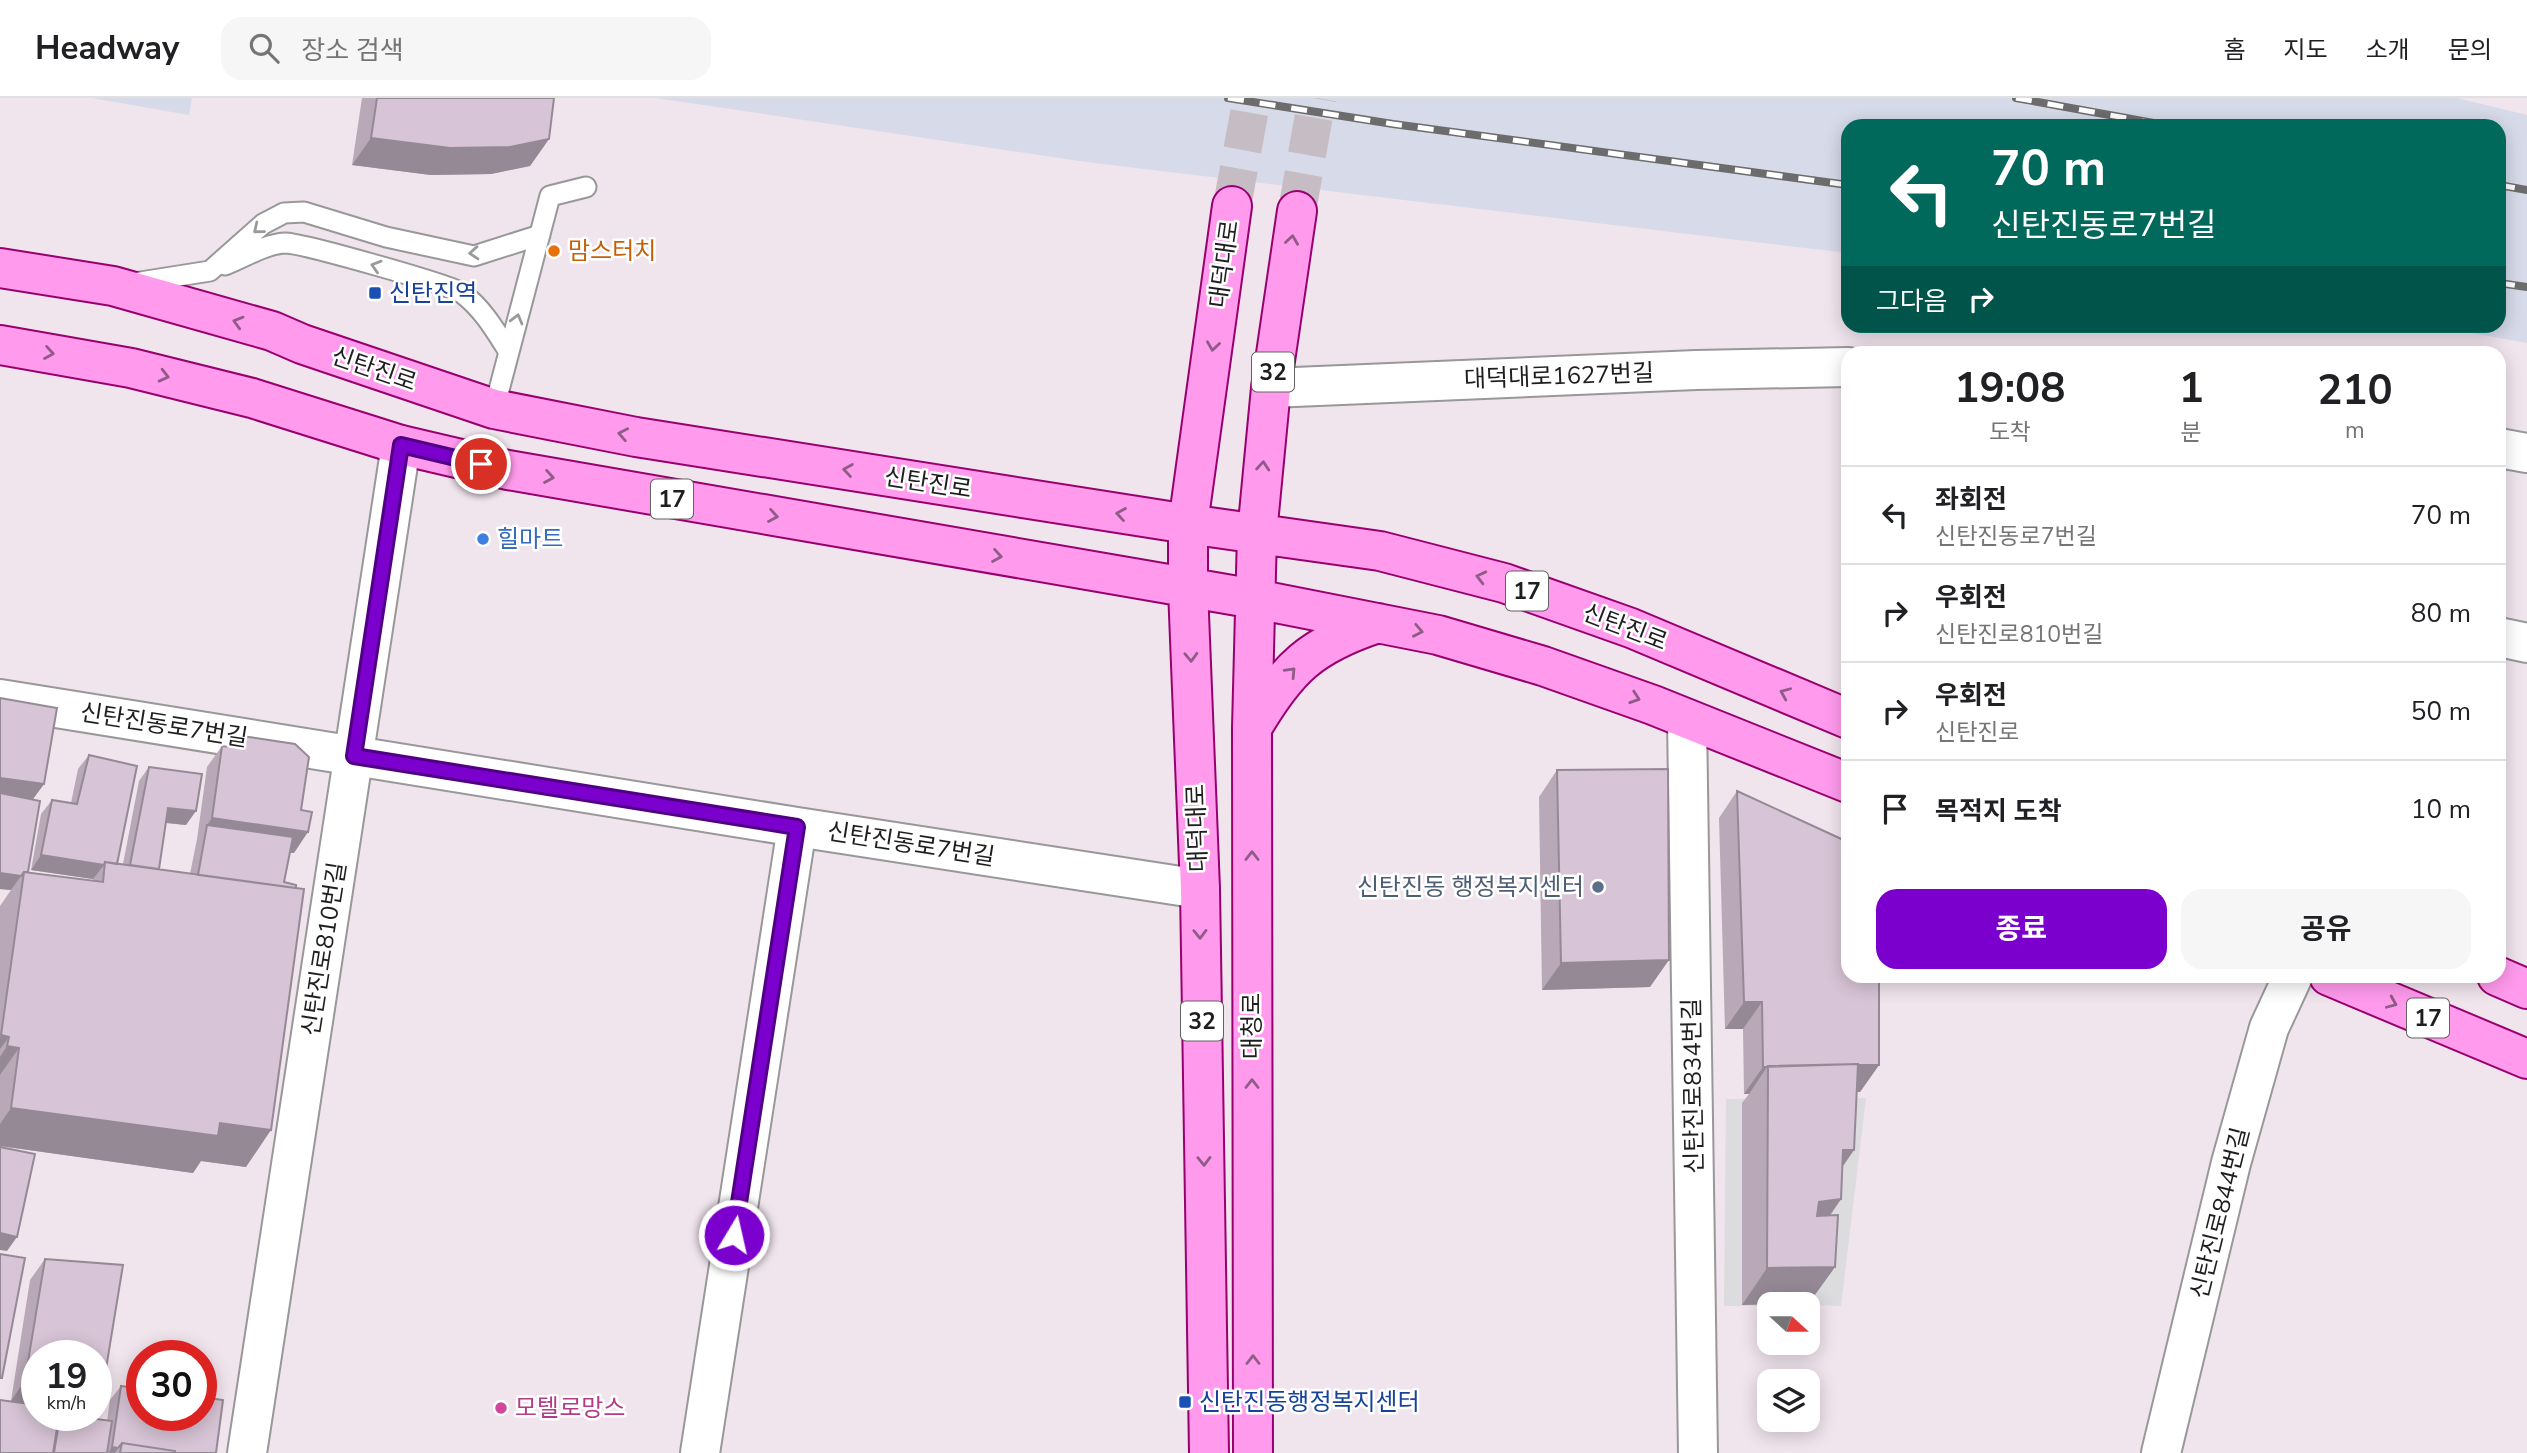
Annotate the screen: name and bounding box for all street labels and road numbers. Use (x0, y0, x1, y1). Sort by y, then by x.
street label: 대덕대로 (1202, 218, 1246, 310)
street label: 신탄진로 (327, 339, 421, 399)
road number: 32 (1252, 353, 1294, 392)
street label: 대덕대로1627번길 (1463, 357, 1655, 395)
street label: 신탄진로 (882, 460, 974, 506)
road number: 17 (651, 480, 693, 518)
road number: 17 (1506, 572, 1548, 610)
street label: 신탄진로 (1578, 596, 1672, 658)
street label: 신탄진동로7번길 (78, 696, 250, 754)
street label: 대덕대로 (1179, 783, 1215, 873)
street label: 신탄진동로7번길 (825, 815, 997, 873)
street label: 신탄진로810번길 (294, 860, 354, 1038)
street label: 대청로 (1236, 993, 1268, 1059)
street label: 신탄진로834번길 (1675, 998, 1711, 1174)
road number: 17 (2407, 998, 2449, 1037)
road number: 32 (1181, 1002, 1223, 1040)
street label: 신탄진로844번길 (2183, 1124, 2257, 1302)

